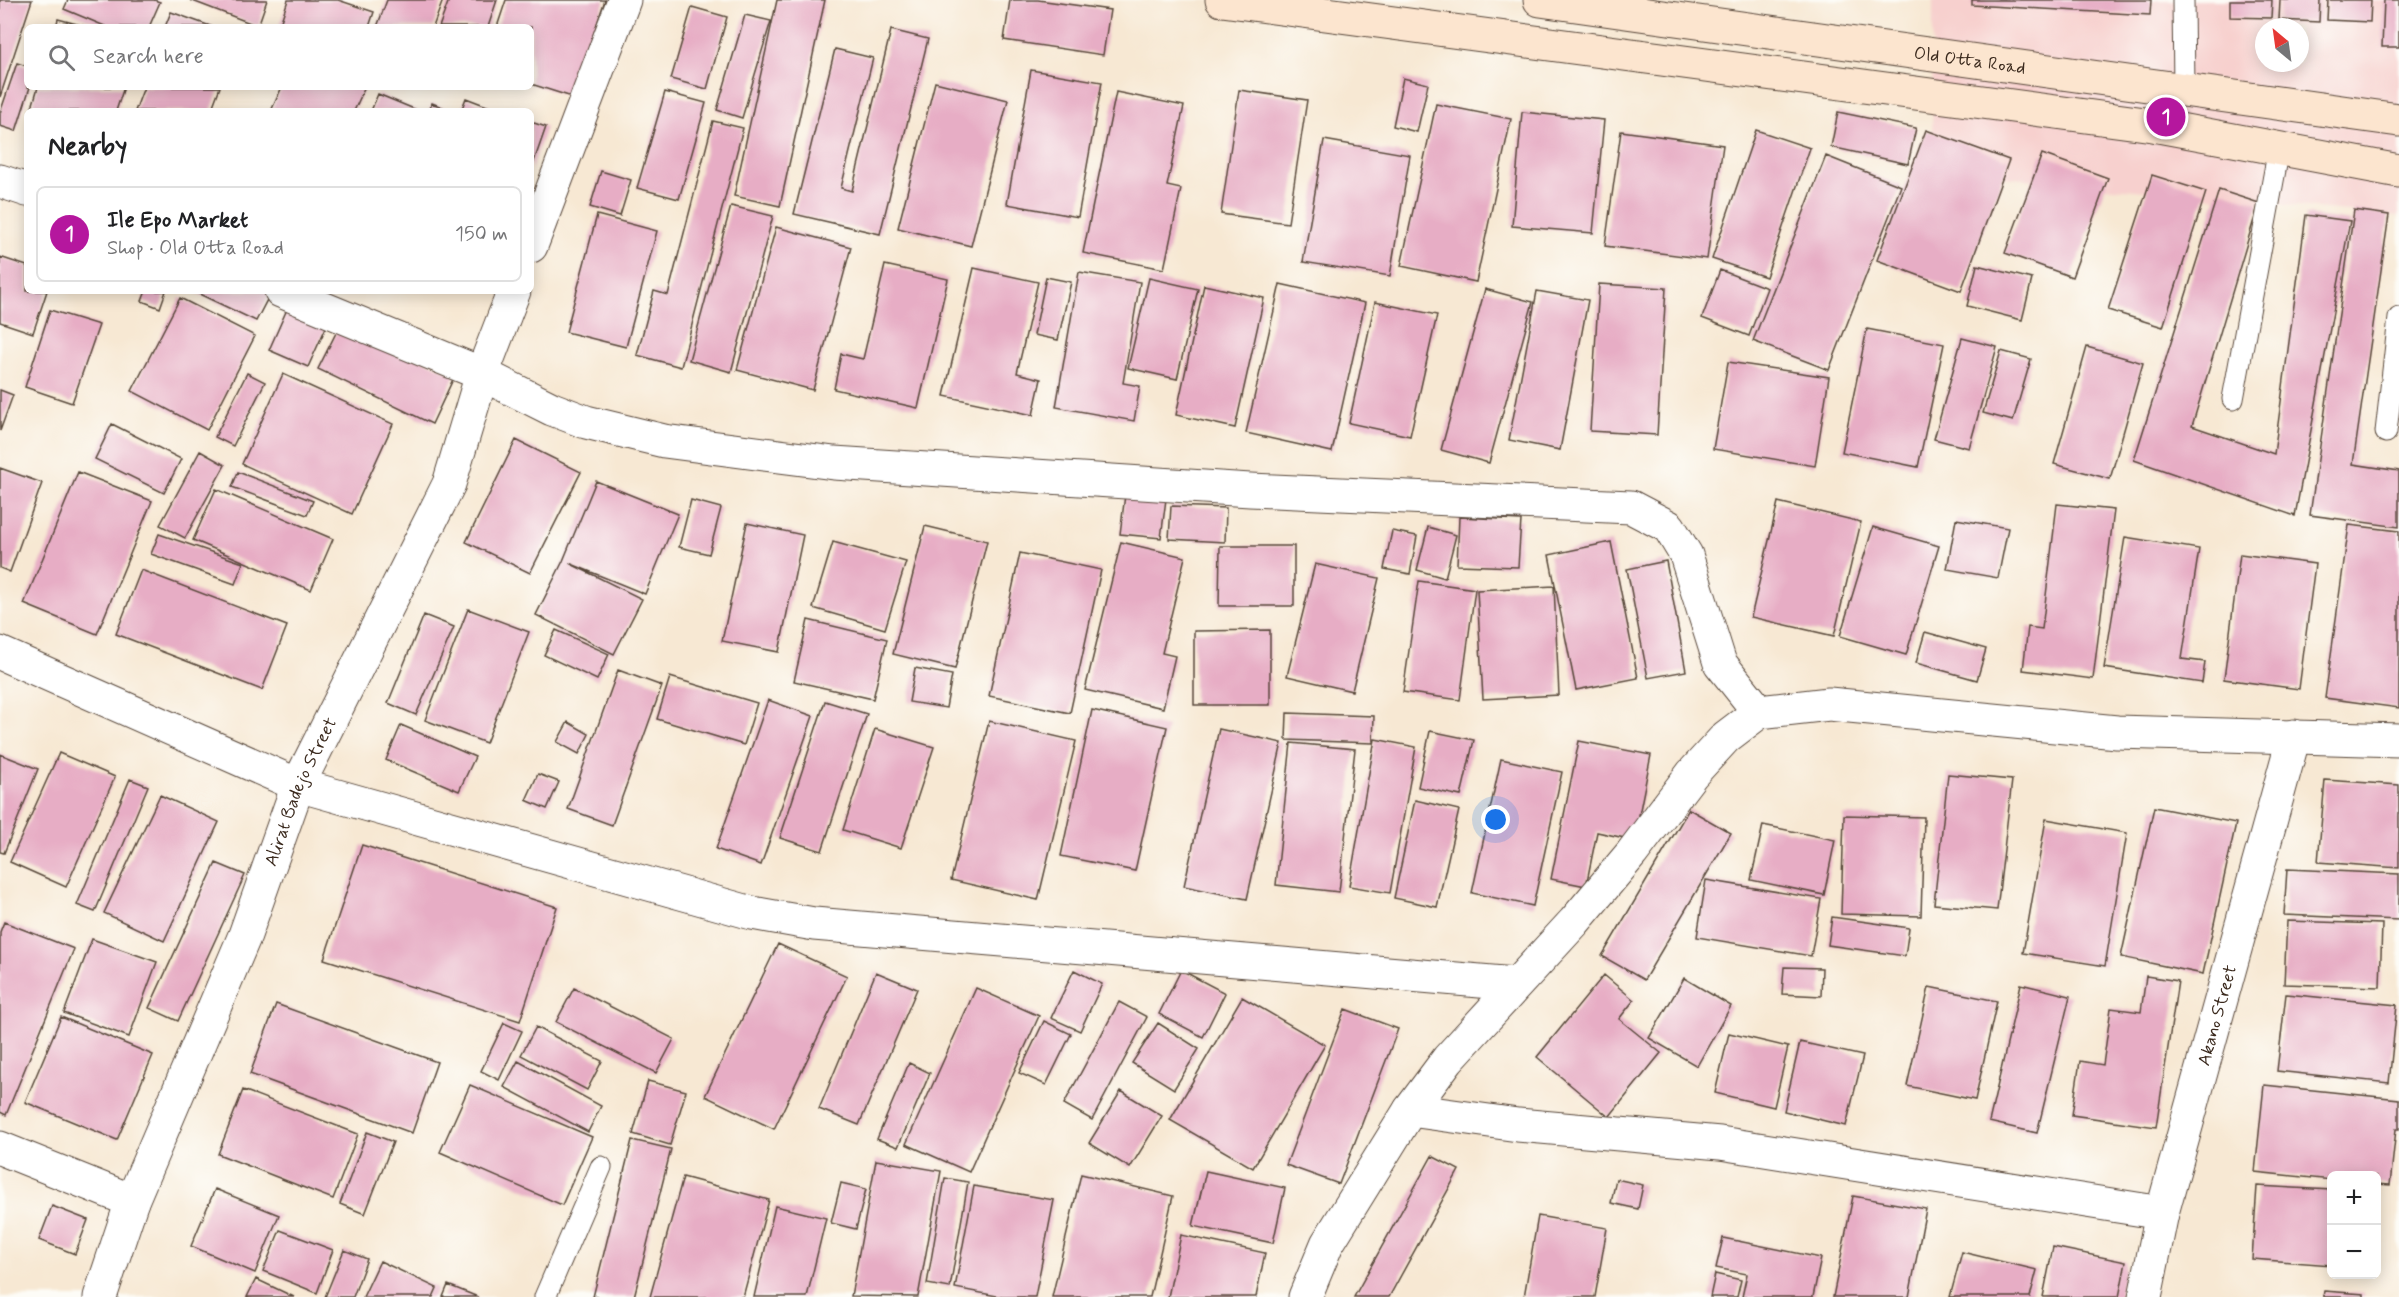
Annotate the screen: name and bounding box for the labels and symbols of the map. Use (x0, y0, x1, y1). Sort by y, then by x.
north arrow (2255, 18, 2309, 72)
street label: Old Otta Road (1912, 41, 2027, 81)
pin: 1 (2146, 94, 2186, 140)
street label: Alirat Badejo Street (259, 713, 343, 870)
your location (1481, 805, 1510, 834)
street label: Akano Street (2192, 962, 2243, 1068)

